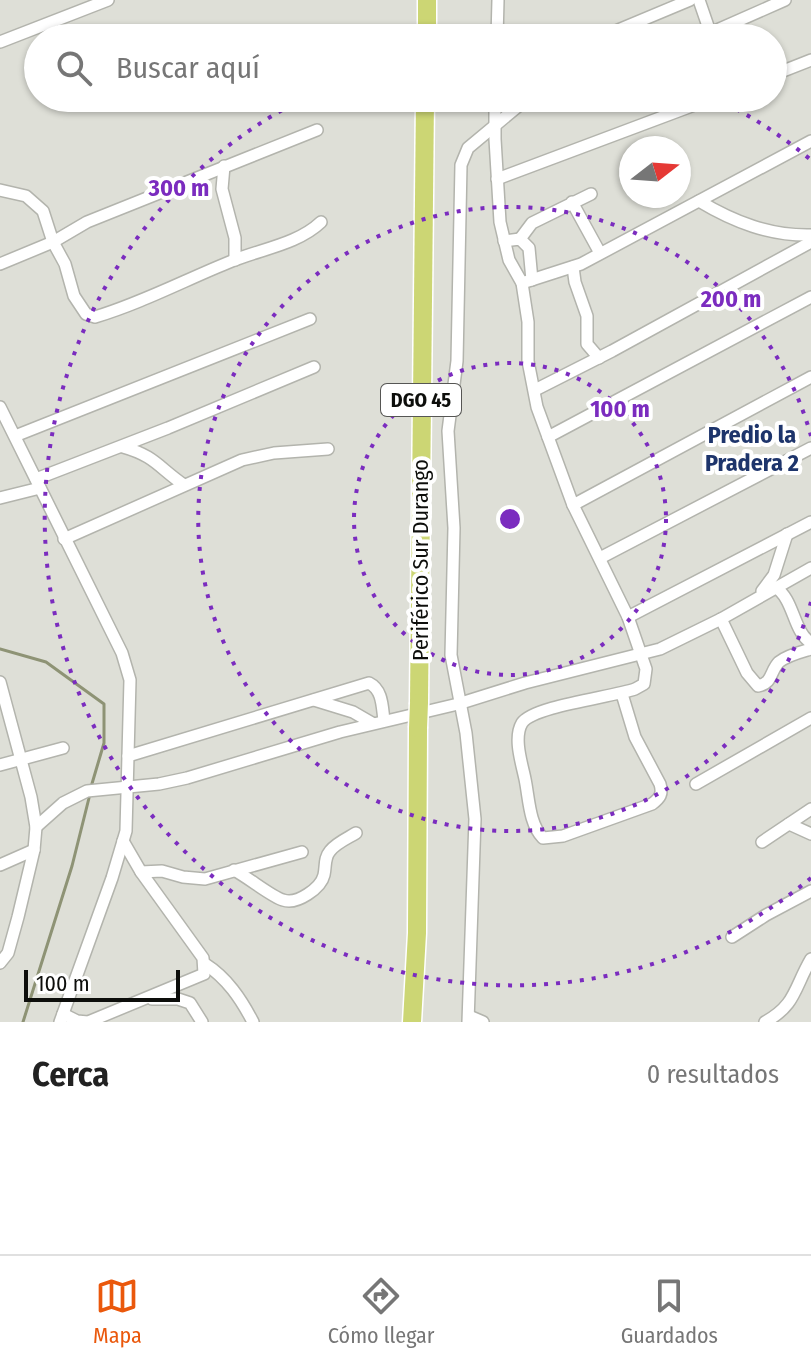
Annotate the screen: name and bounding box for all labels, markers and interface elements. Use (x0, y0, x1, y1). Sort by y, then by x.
search box (24, 24, 787, 112)
icon: search (52, 46, 96, 90)
text: Buscar aquí (116, 50, 260, 86)
north arrow (619, 136, 691, 208)
text: 300 m (148, 174, 209, 202)
text: 200 m (700, 285, 761, 313)
road number: DGO 45 (381, 384, 461, 416)
text: 100 m (590, 395, 650, 423)
district label: Predio la Pradera 2 (705, 421, 799, 477)
street label: Periférico Sur Durango (407, 459, 434, 661)
centre of rings (496, 505, 524, 533)
scale bar (24, 966, 180, 1002)
text: 100 m (36, 970, 90, 997)
text: Cerca (32, 1054, 109, 1095)
text: 0 resultados (647, 1059, 779, 1090)
tab: Mapa (93, 1274, 142, 1349)
tab: Cómo llegar (328, 1274, 435, 1349)
tab: Guardados (621, 1274, 718, 1349)

